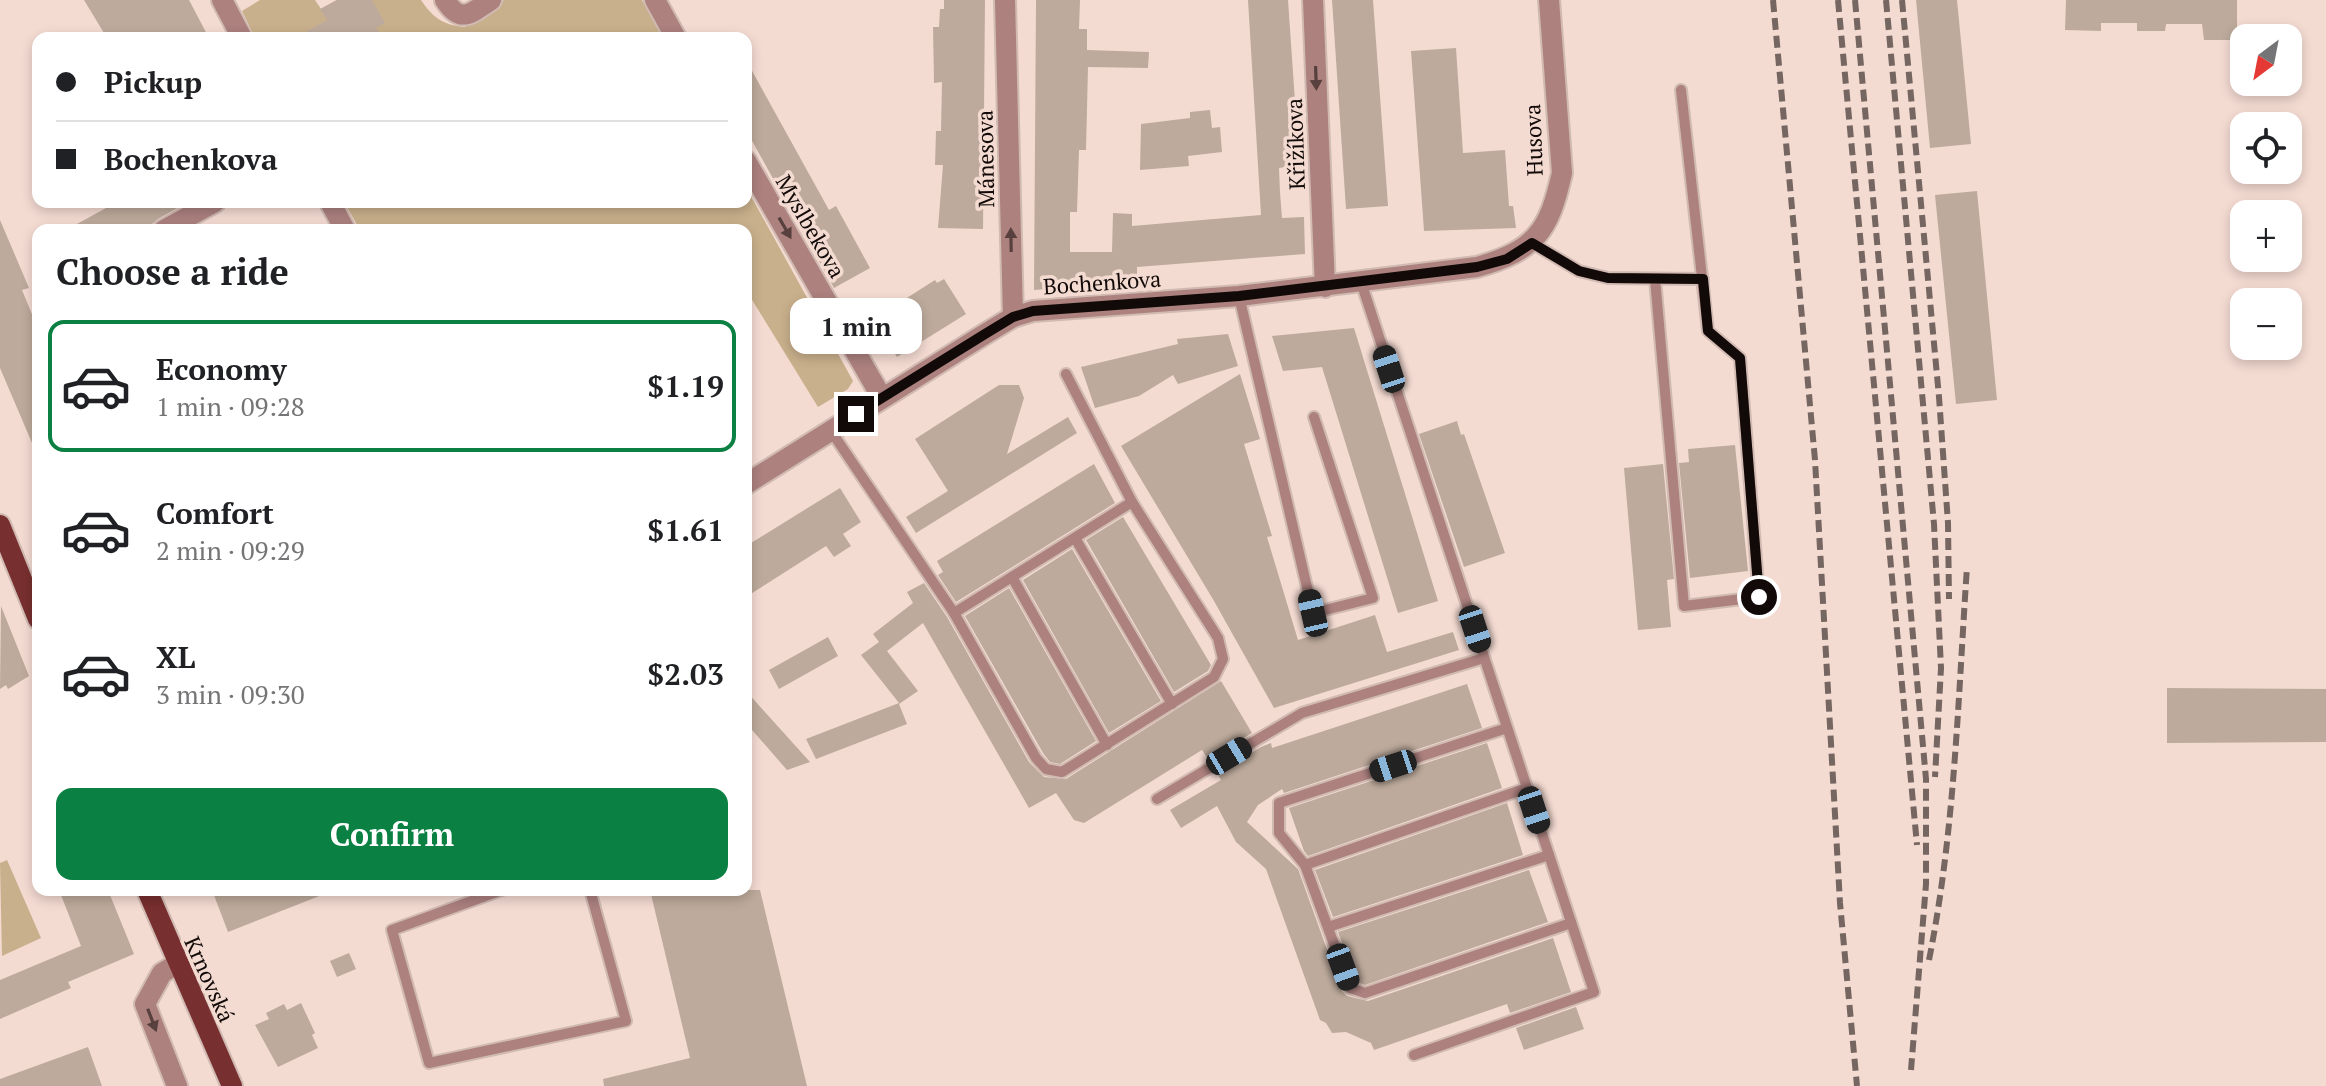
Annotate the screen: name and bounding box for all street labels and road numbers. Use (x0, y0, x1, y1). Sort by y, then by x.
street label: Křižíkova (1279, 98, 1311, 190)
street label: Husova (1517, 103, 1549, 177)
street label: Mánesova (970, 110, 1000, 208)
street label: Myslbekova (770, 169, 852, 283)
street label: Bochenkova (1042, 263, 1162, 301)
street label: Krnovská (178, 932, 242, 1026)

